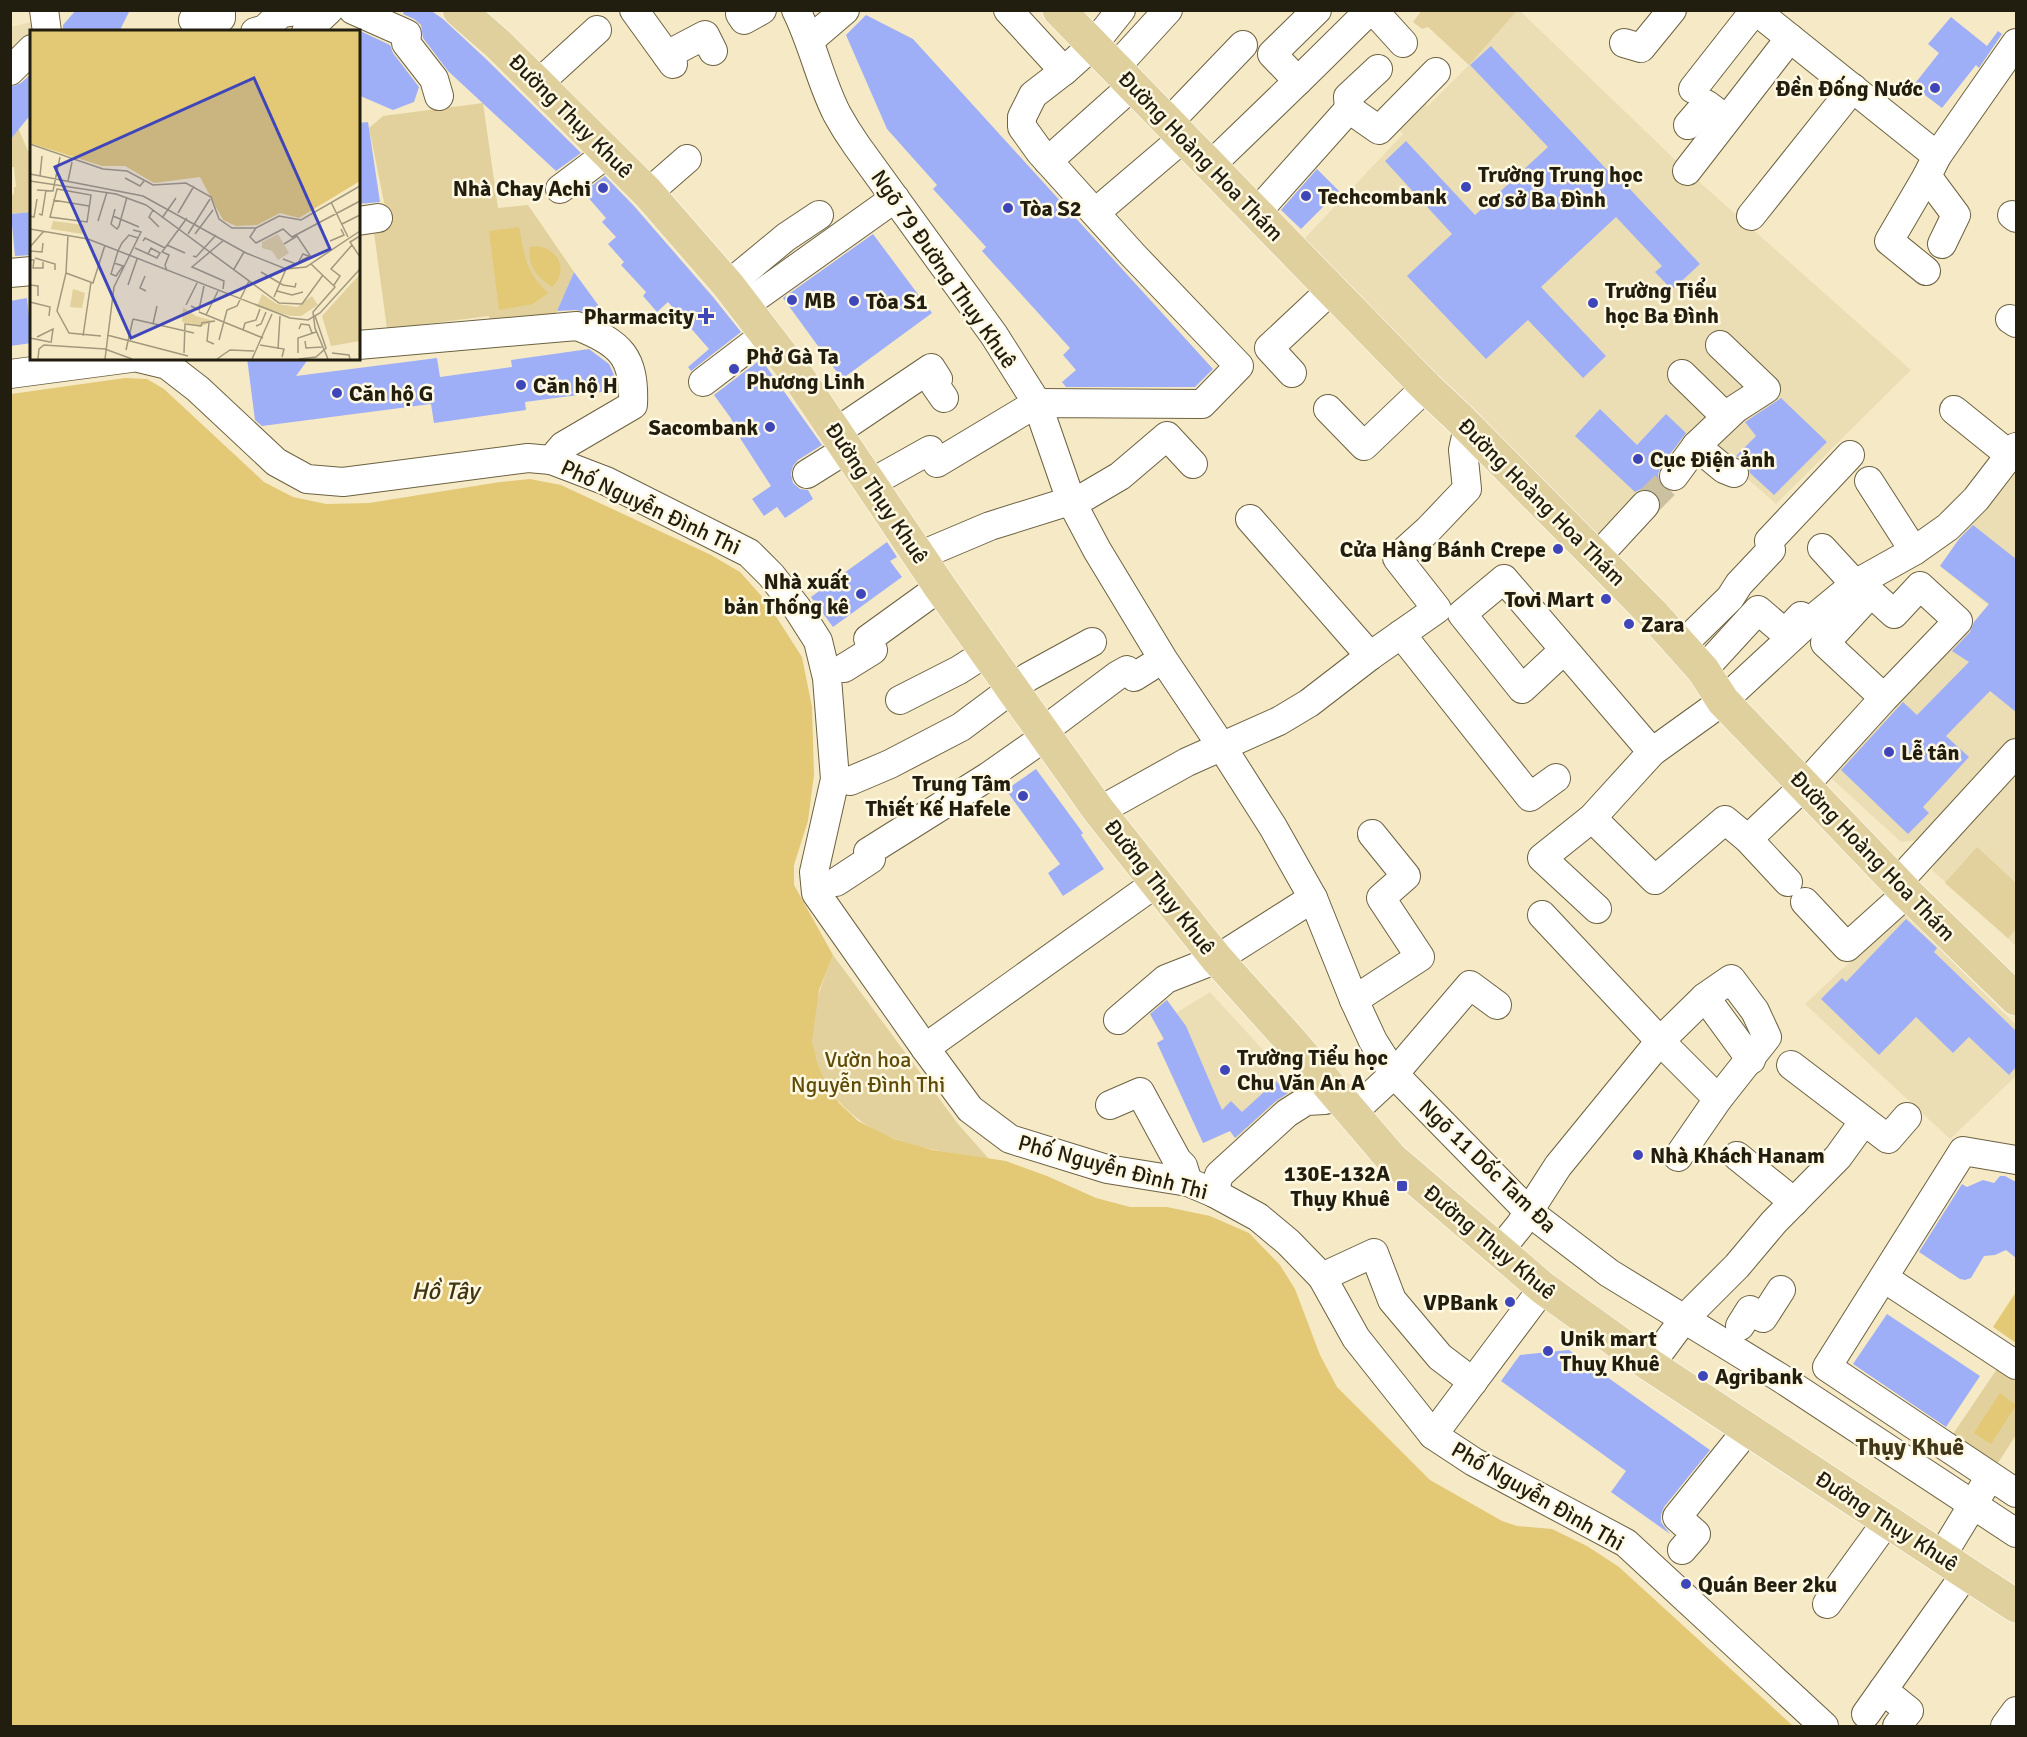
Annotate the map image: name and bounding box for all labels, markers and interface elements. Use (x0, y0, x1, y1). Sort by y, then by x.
inset map (30, 30, 360, 360)
street label: Đường Thụy Khuê (503, 48, 639, 184)
street label: Đường Hoàng Hoa Thám (1113, 65, 1289, 247)
place label: Đền Đống Nước (1776, 75, 1923, 102)
marker: Đền Đống Nước (1928, 81, 1942, 95)
place label: Trường Trung học cơ sở Ba Đình (1478, 161, 1643, 213)
street label: Ngõ 79 Đường Thụy Khuê (865, 165, 1023, 373)
place label: Nhà Chay Achi (453, 175, 591, 202)
marker: Trường Trung học cơ sở Ba Đình (1459, 180, 1473, 194)
marker: Nhà Chay Achi (596, 181, 610, 195)
place label: Techcombank (1318, 183, 1447, 210)
marker: Techcombank (1299, 189, 1313, 203)
place label: Tòa S2 (1020, 195, 1082, 222)
marker: Tòa S2 (1001, 201, 1015, 215)
place label: Trường Tiểu học Ba Đình (1605, 277, 1719, 329)
place label: MB (804, 287, 836, 314)
place label: Tòa S1 (866, 288, 928, 315)
marker: MB (785, 293, 799, 307)
marker: Tòa S1 (847, 294, 861, 308)
marker: Trường Tiểu học Ba Đình (1586, 296, 1600, 310)
place label: Pharmacity (584, 303, 694, 330)
marker: Pharmacity (699, 309, 713, 323)
place label: Phở Gà Ta Phương Linh (746, 343, 865, 395)
marker: Phở Gà Ta Phương Linh (727, 362, 741, 376)
place label: Căn hộ H (533, 372, 618, 399)
marker: Căn hộ H (514, 378, 528, 392)
place label: Căn hộ G (349, 380, 433, 407)
marker: Căn hộ G (330, 386, 344, 400)
street label: Đường Hoàng Hoa Thám (1452, 412, 1632, 592)
place label: Sacombank (648, 414, 758, 441)
street label: Đường Thụy Khuê (820, 417, 934, 569)
marker: Sacombank (763, 420, 777, 434)
place label: Cục Điện ảnh (1650, 446, 1775, 473)
marker: Cục Điện ảnh (1631, 452, 1645, 466)
street label: Phố Nguyễn Đình Thi (557, 453, 745, 561)
place label: Cửa Hàng Bánh Crepe (1340, 536, 1546, 563)
marker: Cửa Hàng Bánh Crepe (1551, 542, 1565, 556)
place label: Nhà xuất bản Thống kê (724, 568, 849, 620)
place label: Tovi Mart (1504, 586, 1594, 613)
marker: Nhà xuất bản Thống kê (854, 587, 868, 601)
marker: Tovi Mart (1599, 592, 1613, 606)
place label: Zara (1641, 611, 1685, 638)
marker: Zara (1622, 617, 1636, 631)
place label: Lễ tân (1901, 739, 1960, 766)
marker: Lễ tân (1882, 745, 1896, 759)
street label: Đường Hoàng Hoa Thám (1785, 765, 1961, 947)
place label: Trung Tâm Thiết Kế Hafele (865, 770, 1011, 822)
marker: Trung Tâm Thiết Kế Hafele (1016, 789, 1030, 803)
street label: Đường Thụy Khuê (1099, 814, 1221, 960)
place label: Trường Tiểu học Chu Văn An A (1237, 1044, 1388, 1096)
park label: Vườn hoa Nguyễn Đình Thi (791, 1046, 945, 1098)
marker: Trường Tiểu học Chu Văn An A (1218, 1063, 1232, 1077)
street label: Ngõ 11 Dốc Tam Đa (1414, 1094, 1562, 1238)
street label: Phố Nguyễn Đình Thi (1015, 1129, 1211, 1205)
place label: Nhà Khách Hanam (1650, 1142, 1825, 1169)
marker: Nhà Khách Hanam (1631, 1148, 1645, 1162)
place label: 130E-132A Thụy Khuê (1284, 1160, 1390, 1212)
marker: 130E-132A Thụy Khuê (1395, 1179, 1409, 1193)
street label: Đường Thụy Khuê (1418, 1179, 1562, 1305)
water label: Hồ Tây (411, 1276, 482, 1306)
place label: VPBank (1423, 1289, 1498, 1316)
marker: VPBank (1503, 1295, 1517, 1309)
place label: Unik mart Thuỵ Khuê (1560, 1325, 1660, 1377)
marker: Unik mart Thuỵ Khuê (1541, 1344, 1555, 1358)
place label: Agribank (1715, 1363, 1803, 1390)
marker: Agribank (1696, 1369, 1710, 1383)
district label: Thụy Khuê (1856, 1432, 1964, 1462)
street label: Phố Nguyễn Đình Thi (1447, 1435, 1629, 1557)
street label: Đường Thụy Khuê (1811, 1465, 1963, 1577)
place label: Quán Beer 2ku (1698, 1571, 1837, 1598)
marker: Quán Beer 2ku (1679, 1577, 1693, 1591)

